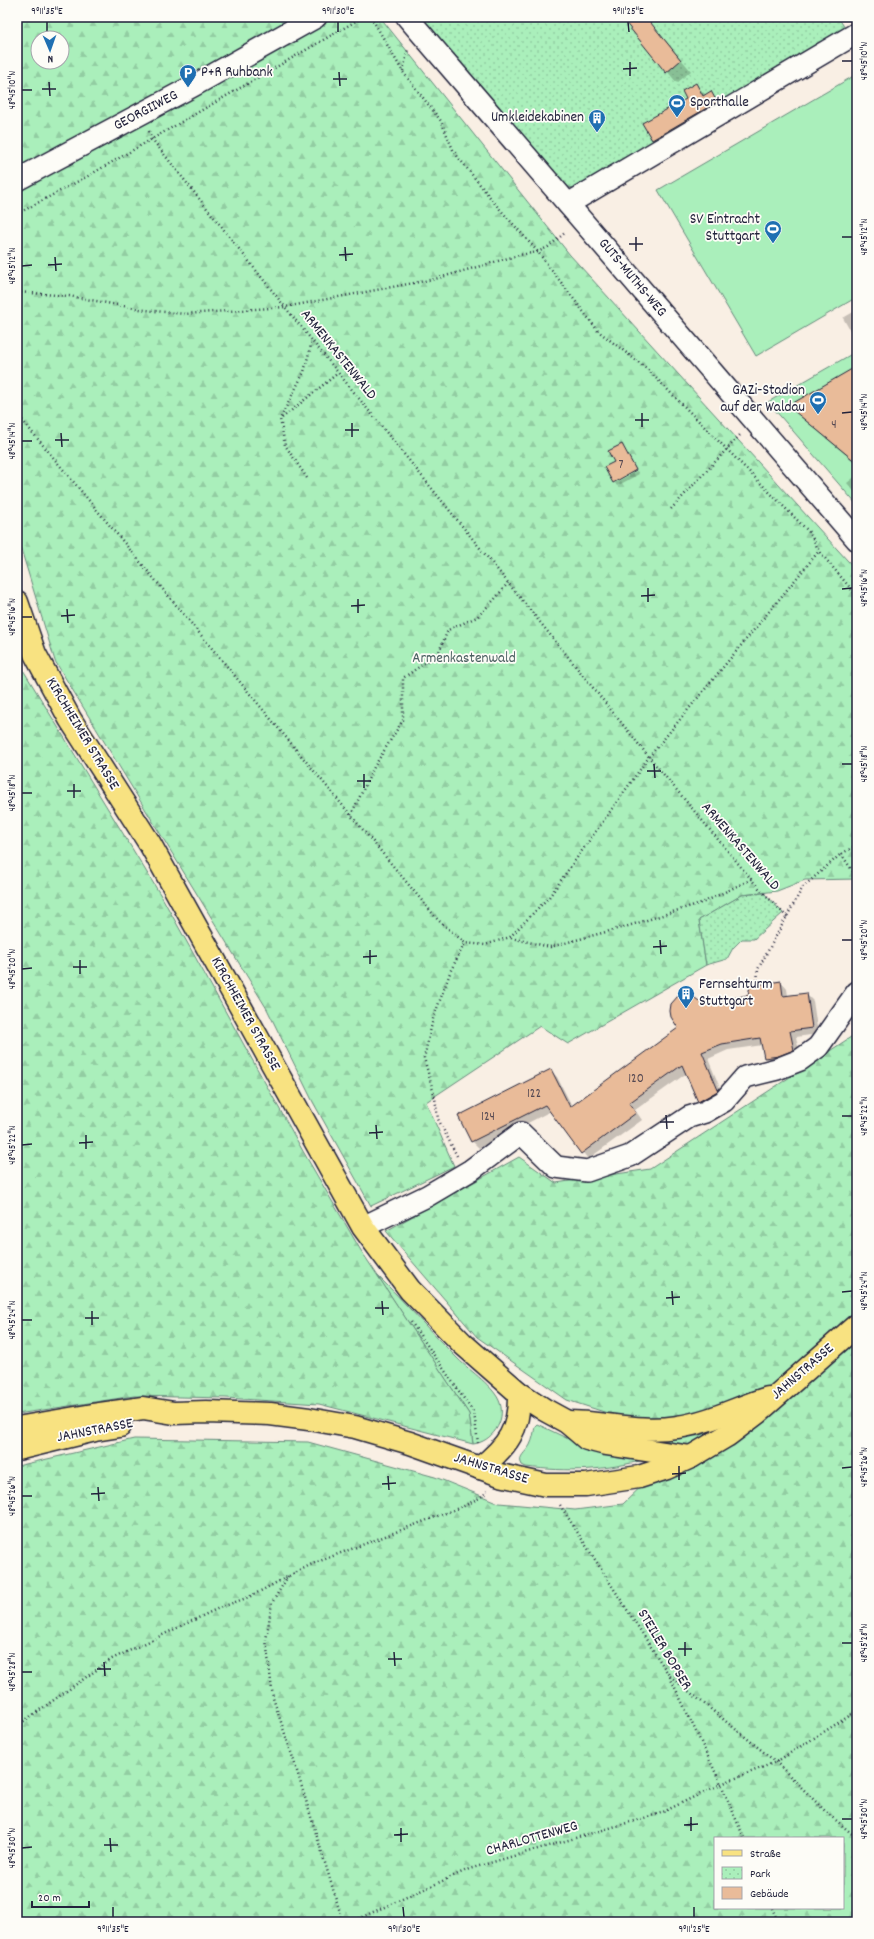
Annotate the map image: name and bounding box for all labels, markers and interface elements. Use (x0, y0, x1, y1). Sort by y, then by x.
text: 9°11'35"E (31, 5, 63, 19)
text: 9°11'30"E (322, 5, 355, 19)
text: 9°11'25"E (612, 5, 644, 19)
north arrow (30, 30, 70, 70)
text: 48°45'10"N (858, 42, 872, 80)
text: N (47, 50, 53, 66)
place label: P+R Ruhbank (201, 62, 273, 84)
parking icon: P+R Ruhbank (178, 63, 198, 88)
text: 48°45'10"N (6, 71, 20, 109)
street label: GEORGIIWEG (110, 85, 182, 137)
place label: Sporthalle (690, 92, 749, 114)
sports icon: Sporthalle (667, 93, 687, 118)
place label: Umkleidekabinen (491, 107, 584, 129)
building icon: Umkleidekabinen (587, 108, 607, 133)
place label: SV Eintracht Stuttgart (690, 209, 760, 248)
text: 48°45'12"N (858, 218, 872, 256)
sports icon: SV Eintracht Stuttgart (763, 219, 783, 244)
street label: GUTS-MUTHS-WEG (592, 234, 672, 322)
text: 48°45'12"N (6, 247, 20, 285)
street label: ARMENKASTENWALD (294, 305, 382, 405)
place label: GAZi-Stadion auf der Waldau (720, 380, 805, 419)
sports icon: GAZi-Stadion auf der Waldau (808, 390, 828, 415)
text: 48°45'14"N (858, 393, 872, 430)
house number: 4 (831, 416, 837, 435)
text: 48°45'14"N (6, 422, 20, 459)
house number: 7 (619, 456, 624, 475)
text: 48°45'16"N (858, 569, 872, 607)
text: 48°45'16"N (6, 598, 20, 636)
park label: Armenkastenwald (412, 648, 516, 670)
street label: KIRCHHEIMER STRASSE (40, 674, 124, 795)
text: 48°45'18"N (858, 746, 872, 782)
text: 48°45'18"N (6, 775, 20, 811)
street label: ARMENKASTENWALD (695, 798, 785, 896)
text: 48°45'20"N (858, 920, 872, 960)
text: 48°45'20"N (6, 949, 20, 989)
street label: KIRCHHEIMER STRASSE (204, 953, 286, 1075)
place label: Fernsehturm Stuttgart (699, 974, 772, 1013)
building icon: Fernsehturm Stuttgart (676, 984, 696, 1009)
house number: 120 (628, 1070, 644, 1089)
house number: 122 (527, 1085, 541, 1104)
text: 48°45'22"N (858, 1096, 872, 1136)
house number: 124 (481, 1108, 495, 1127)
text: 48°45'22"N (6, 1125, 20, 1165)
text: 48°45'24"N (858, 1271, 872, 1311)
text: 48°45'24"N (6, 1300, 20, 1340)
street label: JAHNSTRASSE (767, 1338, 839, 1406)
street label: JAHNSTRASSE (55, 1413, 135, 1449)
street label: JAHNSTRASSE (451, 1447, 531, 1491)
text: 48°45'26"N (858, 1447, 872, 1487)
text: 48°45'26"N (6, 1476, 20, 1516)
street label: STEILER BOPSER (631, 1605, 697, 1695)
text: 48°45'28"N (858, 1623, 872, 1663)
text: 48°45'28"N (6, 1652, 20, 1692)
text: 48°45'30"N (858, 1799, 872, 1839)
street label: CHARLOTTENWEG (484, 1815, 580, 1863)
text: 48°45'30"N (6, 1828, 20, 1868)
legend (714, 1837, 844, 1909)
text: Straße (750, 1846, 781, 1863)
text: Park (750, 1866, 771, 1883)
scale bar (32, 1883, 89, 1909)
text: Gebäude (750, 1886, 789, 1903)
text: 20 m (38, 1890, 61, 1907)
text: 9°11'35"E (97, 1923, 129, 1937)
text: 9°11'30"E (388, 1923, 421, 1937)
text: 9°11'25"E (678, 1923, 710, 1937)

